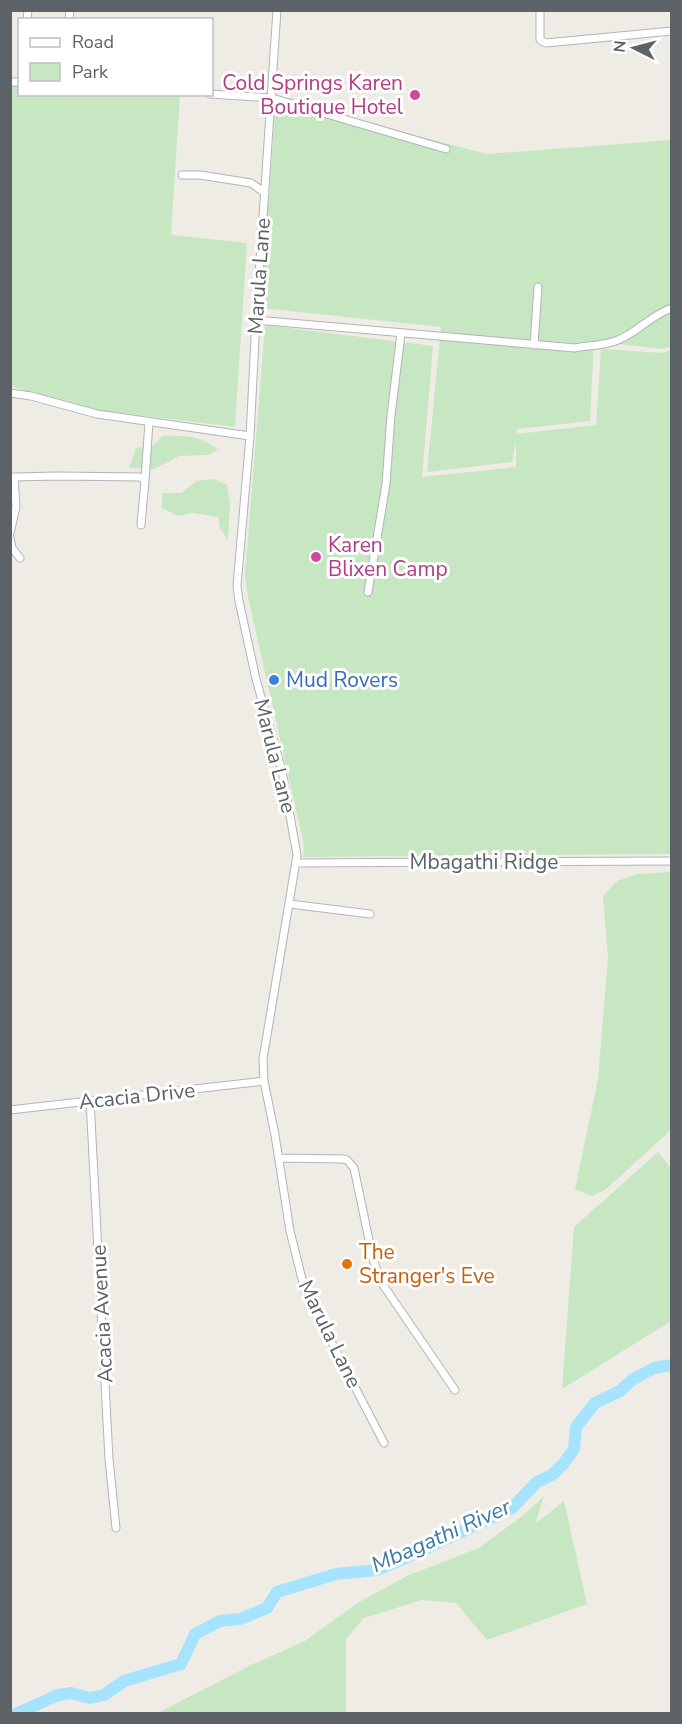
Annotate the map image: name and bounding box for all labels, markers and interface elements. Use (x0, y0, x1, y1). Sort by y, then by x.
legend (18, 18, 213, 96)
north arrow (604, 18, 664, 78)
text: Road (72, 30, 114, 54)
text: N (609, 39, 632, 54)
text: Park (72, 60, 109, 84)
place label: Cold Springs Karen Boutique Hotel (222, 69, 404, 121)
marker: Cold Springs Karen Boutique Hotel (408, 88, 422, 102)
street label: Marula Lane (241, 217, 277, 335)
place label: Karen Blixen Camp (328, 531, 448, 583)
marker: Karen Blixen Camp (309, 550, 323, 564)
place label: Mud Rovers (286, 666, 398, 694)
marker: Mud Rovers (267, 673, 281, 687)
street label: Marula Lane (247, 696, 303, 816)
street label: Mbagathi Ridge (410, 848, 558, 876)
street label: Acacia Drive (77, 1076, 197, 1116)
place label: The Stranger's Eve (359, 1238, 495, 1290)
street label: Acacia Avenue (84, 1244, 120, 1384)
marker: The Stranger's Eve (340, 1257, 354, 1271)
street label: Marula Lane (292, 1275, 368, 1393)
water label: Mbagathi River (367, 1491, 516, 1580)

